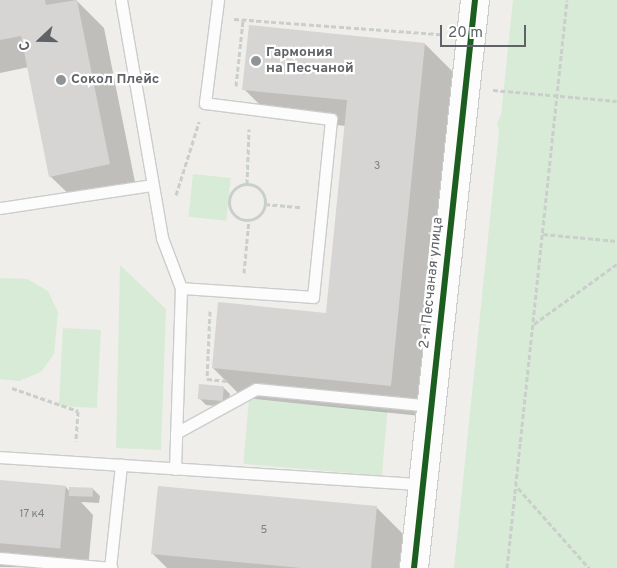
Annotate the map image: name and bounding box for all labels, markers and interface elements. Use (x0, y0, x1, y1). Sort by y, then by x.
north arrow (15, 15, 65, 65)
scale bar (442, 15, 528, 47)
text: 20 m (448, 24, 483, 43)
text: С (16, 38, 35, 53)
place label: Гармония на Песчаной (266, 45, 354, 78)
marker: Гармония на Песчаной (250, 55, 262, 67)
place label: Сокол Плейс (71, 72, 159, 88)
marker: Сокол Плейс (55, 74, 67, 86)
house number: 3 (374, 159, 380, 173)
street label: 2-я Песчаная улица (417, 216, 447, 350)
house number: 17 к4 (19, 507, 45, 521)
house number: 5 (261, 523, 267, 537)

